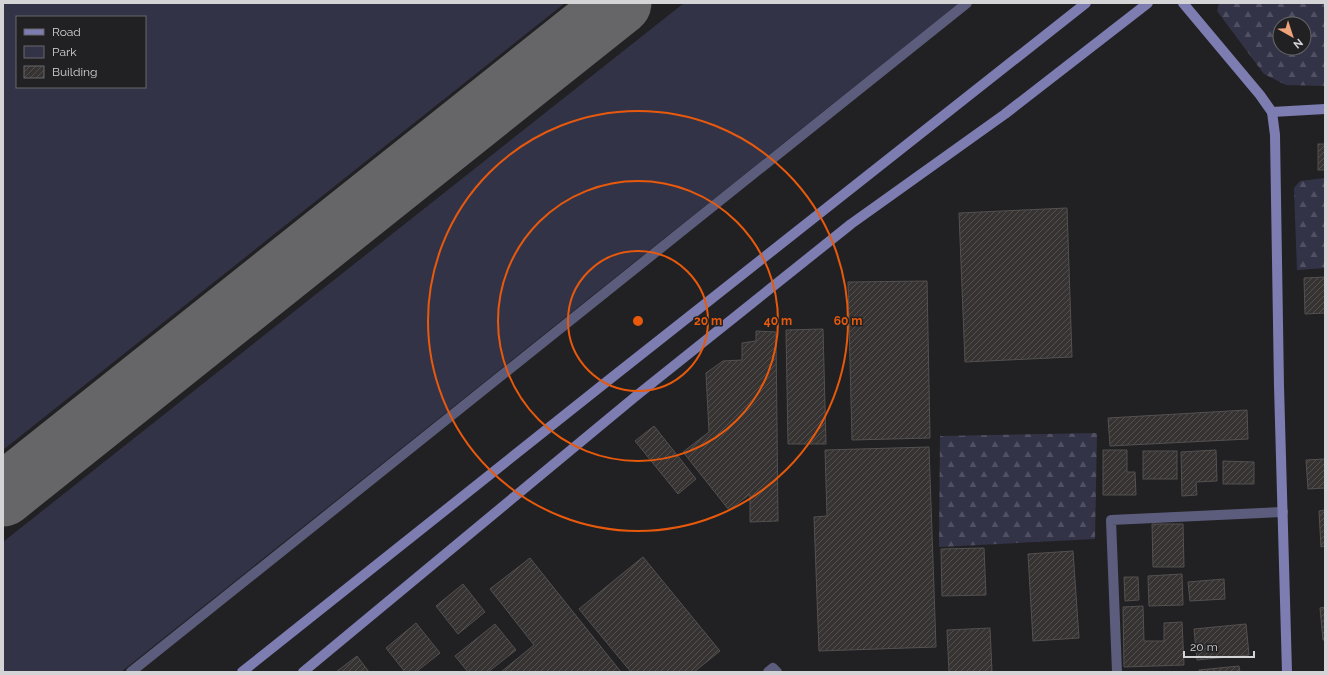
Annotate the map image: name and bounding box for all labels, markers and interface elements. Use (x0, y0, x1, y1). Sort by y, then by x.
legend (16, 16, 146, 88)
north arrow (1272, 16, 1312, 56)
text: Road (52, 25, 81, 39)
text: N (1291, 36, 1305, 51)
text: Park (52, 45, 77, 59)
text: Building (52, 65, 98, 79)
centre of rings (631, 314, 645, 328)
text: 20 m (694, 314, 722, 328)
text: 40 m (764, 314, 792, 328)
text: 60 m (834, 314, 862, 328)
scale bar (1184, 633, 1254, 659)
text: 20 m (1190, 640, 1218, 654)

